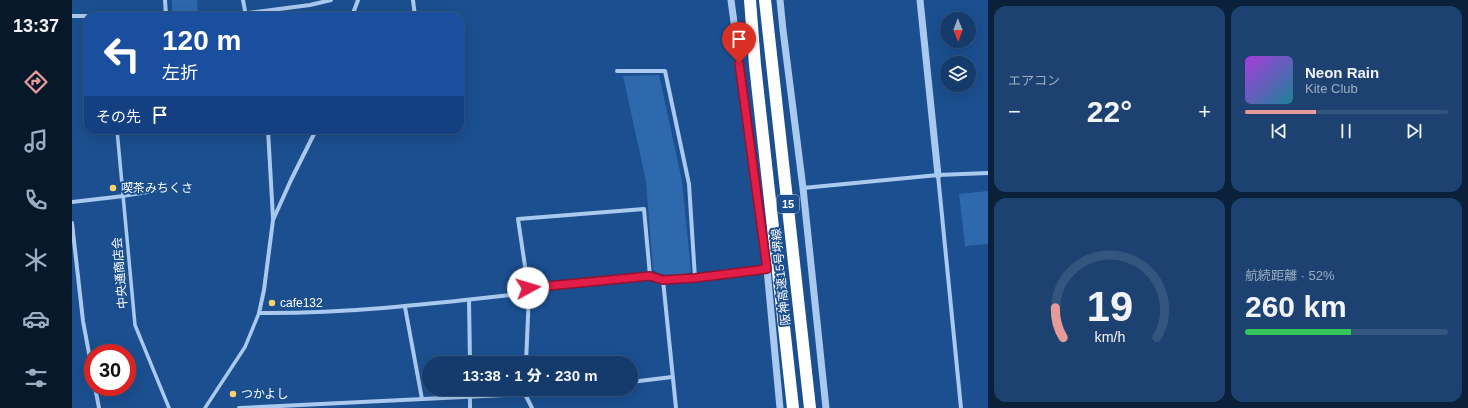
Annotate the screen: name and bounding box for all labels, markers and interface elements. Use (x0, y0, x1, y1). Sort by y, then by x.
north arrow (940, 12, 976, 48)
map controls (940, 12, 976, 92)
text: 13:37 (13, 16, 59, 36)
pin (722, 22, 756, 63)
text: 120 m (162, 25, 241, 56)
icon: left (96, 28, 148, 80)
icon: arrive (728, 28, 750, 50)
button: layers (940, 56, 976, 92)
text: 左折 (162, 63, 198, 83)
text: Neon Rain (1305, 64, 1379, 81)
icon: directions (22, 68, 50, 96)
text: エアコン (1008, 73, 1060, 88)
text: Kite Club (1305, 81, 1358, 96)
text: 22° (1087, 95, 1132, 128)
text: − (1008, 99, 1021, 124)
text: + (1198, 99, 1211, 124)
icon: arrive (149, 104, 171, 126)
text: その先 (96, 108, 141, 125)
icon: previous (1268, 120, 1290, 142)
icon: pause (1335, 120, 1357, 142)
icon: next (1403, 120, 1425, 142)
icon: music (22, 127, 50, 155)
place label: 喫茶みちくさ (121, 181, 193, 195)
marker: 喫茶みちくさ (108, 183, 118, 193)
icon: phone (22, 186, 50, 214)
road number: 15 (777, 195, 799, 213)
street label: 阪神高速15号堺線 (769, 228, 793, 326)
street label: 中央通商店会 (110, 237, 130, 309)
icon: climate (22, 246, 50, 274)
position arrow (507, 267, 549, 309)
text: 航続距離 · 52% (1245, 268, 1335, 283)
text: 19 (1086, 283, 1133, 330)
text: 260 km (1245, 290, 1347, 323)
place label: cafe132 (280, 296, 323, 310)
marker: cafe132 (267, 298, 277, 308)
icon: car (22, 305, 50, 333)
text: km/h (1094, 329, 1125, 345)
speed limit sign: 30 (84, 344, 136, 396)
icon: filters (22, 364, 50, 392)
text: 13:38 · 1 分 · 230 m (462, 367, 598, 384)
place label: つかよし (241, 387, 288, 401)
marker: つかよし (228, 389, 238, 399)

